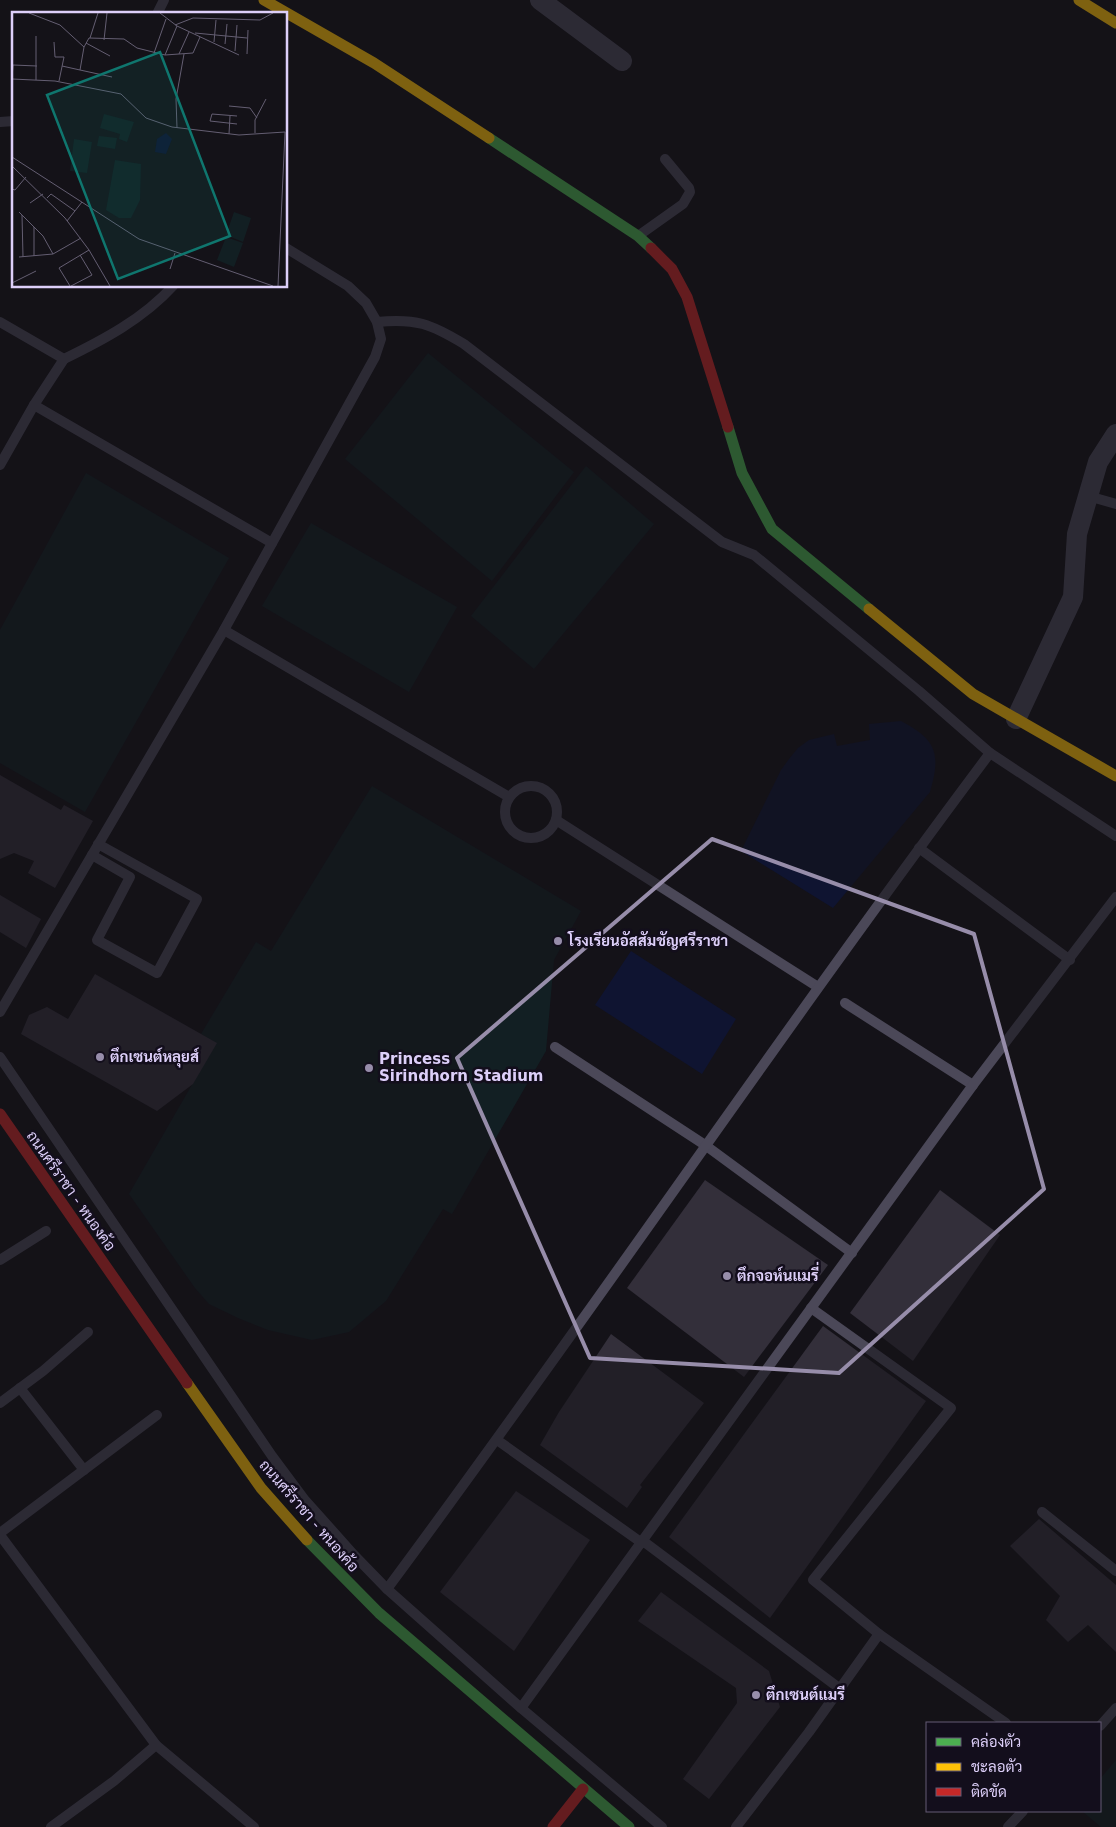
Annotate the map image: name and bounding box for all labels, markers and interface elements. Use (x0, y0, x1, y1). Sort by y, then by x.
inset map (12, 12, 288, 288)
place label: โรงเรียนอัสสัมชัญศรีราชา (567, 930, 728, 950)
marker: โรงเรียนอัสสัมชัญศรีราชา (552, 935, 564, 947)
place label: ตึกเซนต์หลุยส์ (110, 1047, 200, 1068)
place label: Princess Sirindhorn Stadium (379, 1050, 543, 1085)
marker: ตึกเซนต์หลุยส์ (94, 1051, 106, 1063)
marker: Princess Sirindhorn Stadium (363, 1062, 375, 1074)
street label: ถนนศรีราชา - หนองค้อ (23, 1127, 120, 1255)
place label: ตึกจอห์นแมรี่ (737, 1261, 819, 1285)
marker: ตึกจอห์นแมรี่ (721, 1270, 733, 1282)
street label: ถนนศรีราชา - หนองค้อ (255, 1456, 363, 1576)
place label: ตึกเซนต์แมรี (766, 1685, 845, 1704)
marker: ตึกเซนต์แมรี (750, 1689, 762, 1701)
legend (926, 1722, 1101, 1812)
text: คล่องตัว (971, 1732, 1021, 1751)
text: ชะลอตัว (971, 1758, 1022, 1776)
text: ติดขัด (971, 1783, 1007, 1801)

